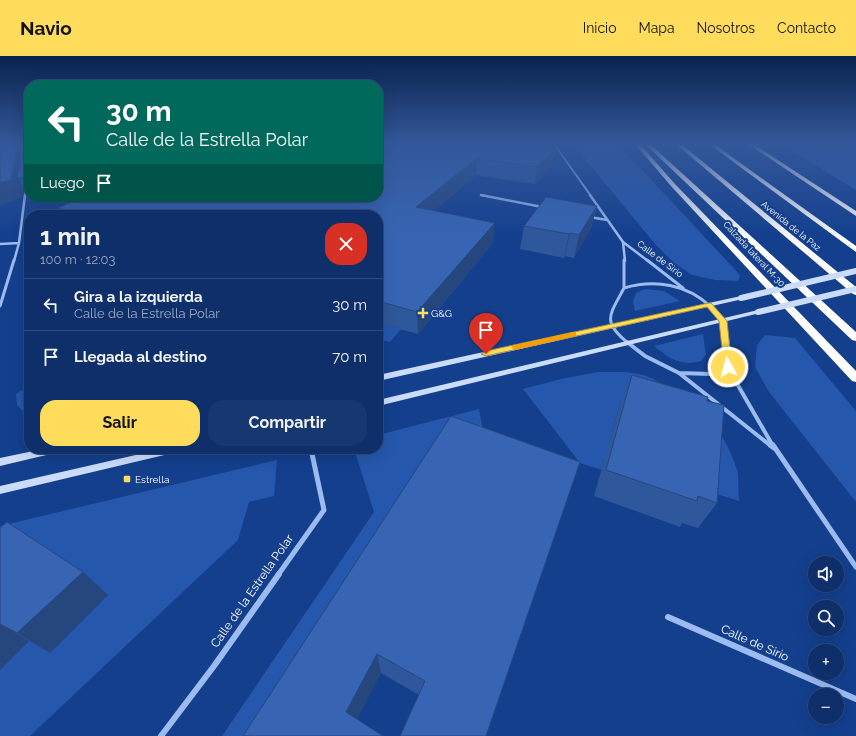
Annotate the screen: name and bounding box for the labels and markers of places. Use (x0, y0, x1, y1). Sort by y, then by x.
marker: G&G (418, 308, 428, 318)
place label: G&G (431, 308, 452, 319)
pin (469, 313, 503, 354)
marker: Estrella (122, 474, 132, 484)
place label: Estrella (135, 474, 169, 485)

